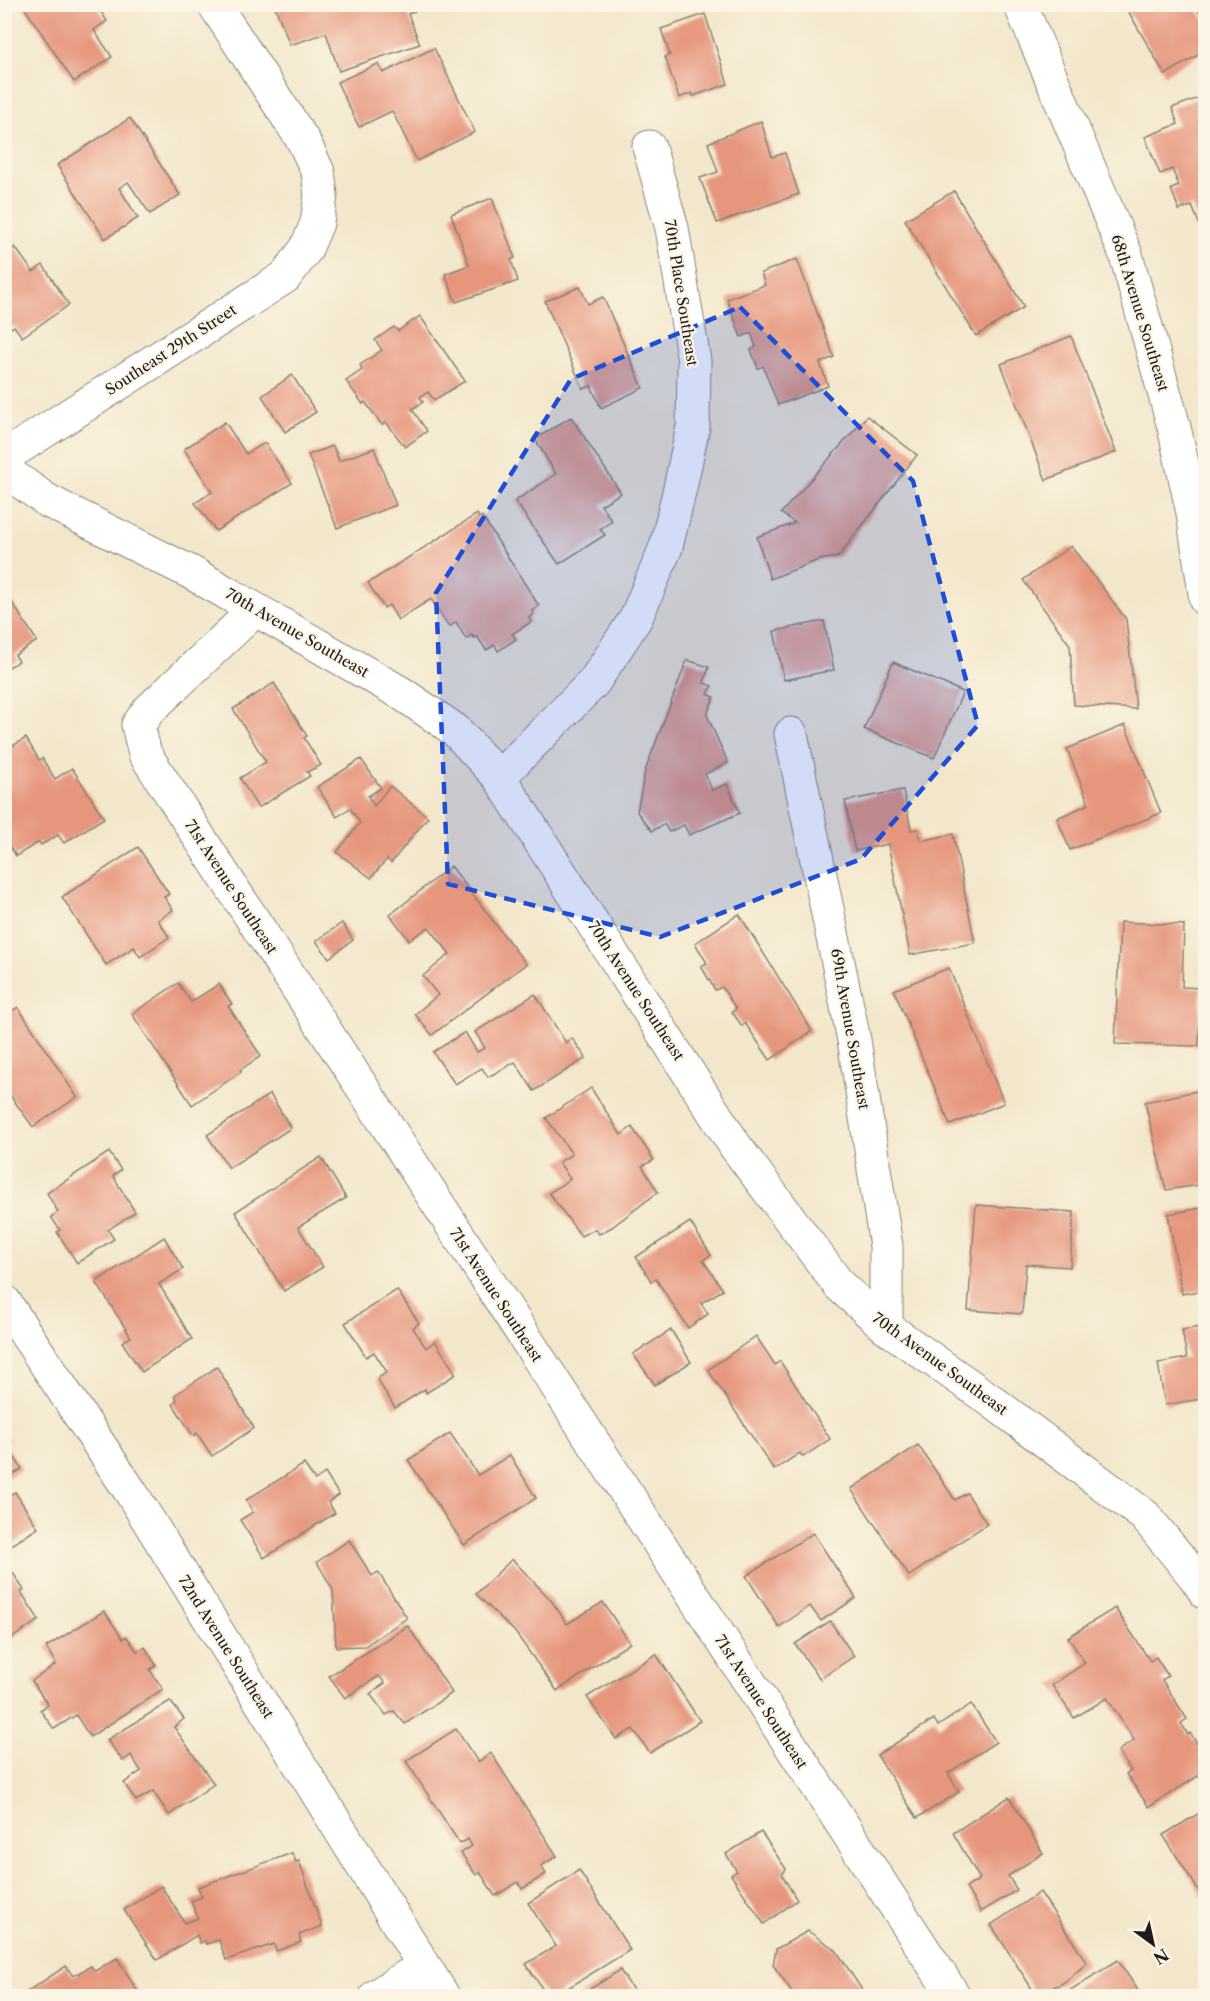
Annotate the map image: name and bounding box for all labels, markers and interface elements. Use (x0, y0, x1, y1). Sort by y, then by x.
street label: 70th Place Southeast (661, 218, 703, 368)
street label: 68th Avenue Southeast (1108, 232, 1174, 394)
street label: Southeast 29th Street (101, 300, 241, 399)
street label: 70th Avenue Southeast (222, 584, 373, 682)
street label: 71st Avenue Southeast (181, 816, 282, 958)
street label: 70th Avenue Southeast (584, 917, 689, 1065)
street label: 69th Avenue Southeast (827, 947, 874, 1112)
street label: 71st Avenue Southeast (446, 1224, 547, 1366)
street label: 70th Avenue Southeast (869, 1308, 1012, 1419)
street label: 72nd Avenue Southeast (175, 1572, 279, 1722)
street label: 71st Avenue Southeast (711, 1631, 812, 1773)
north arrow (1123, 1914, 1183, 1974)
text: N (1150, 1944, 1172, 1969)

